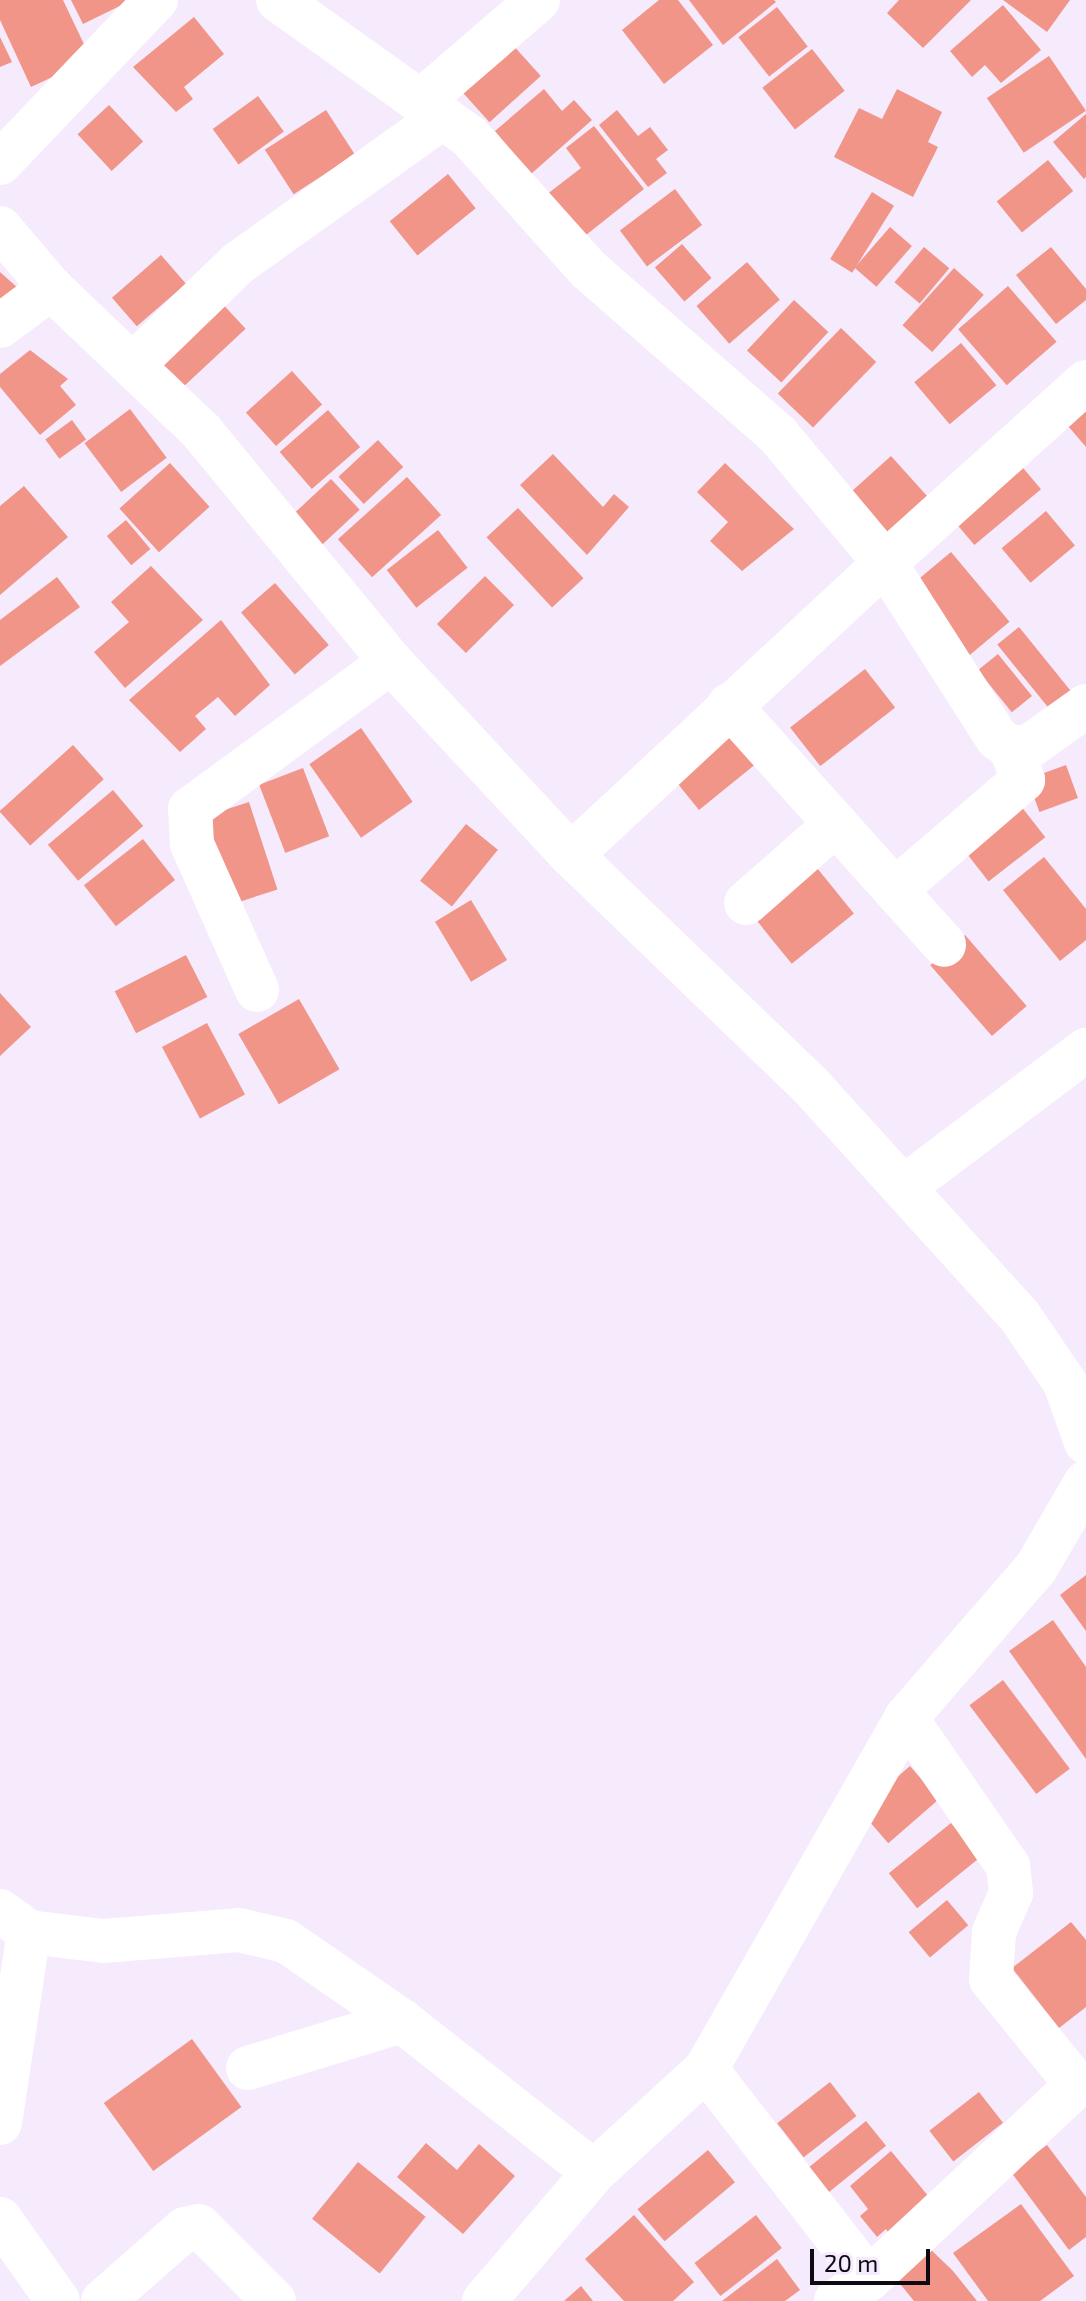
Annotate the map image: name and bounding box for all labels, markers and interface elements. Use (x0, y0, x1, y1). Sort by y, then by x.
scale bar (814, 2233, 934, 2283)
text: 20 m (824, 2248, 878, 2277)

